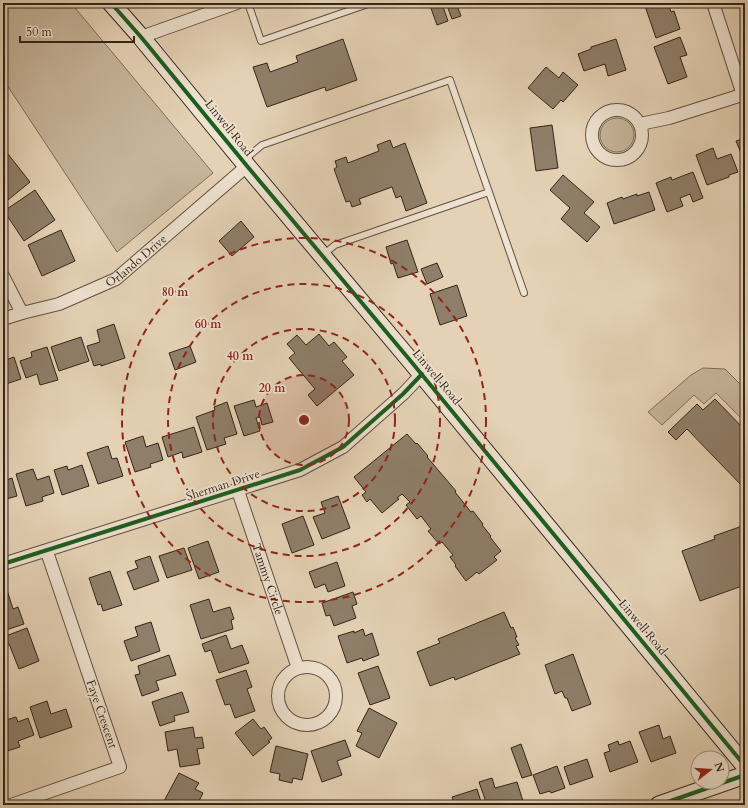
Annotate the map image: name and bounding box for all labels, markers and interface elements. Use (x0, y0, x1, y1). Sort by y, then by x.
scale bar (20, 18, 134, 44)
text: 50 m (26, 24, 53, 40)
street label: Linwell Road (201, 96, 257, 160)
street label: Orlando Drive (103, 231, 170, 291)
text: 80 m (162, 284, 189, 300)
text: 60 m (195, 316, 222, 332)
street label: Linwell Road (409, 346, 465, 409)
text: 40 m (227, 348, 254, 364)
text: 20 m (259, 380, 286, 396)
centre of rings (297, 413, 311, 427)
street label: Sherman Drive (184, 466, 262, 504)
street label: Tammy Circle (248, 541, 287, 617)
street label: Linwell Road (615, 596, 671, 659)
street label: Faye Crescent (83, 678, 121, 751)
north arrow (690, 750, 730, 790)
text: N (711, 760, 728, 774)

